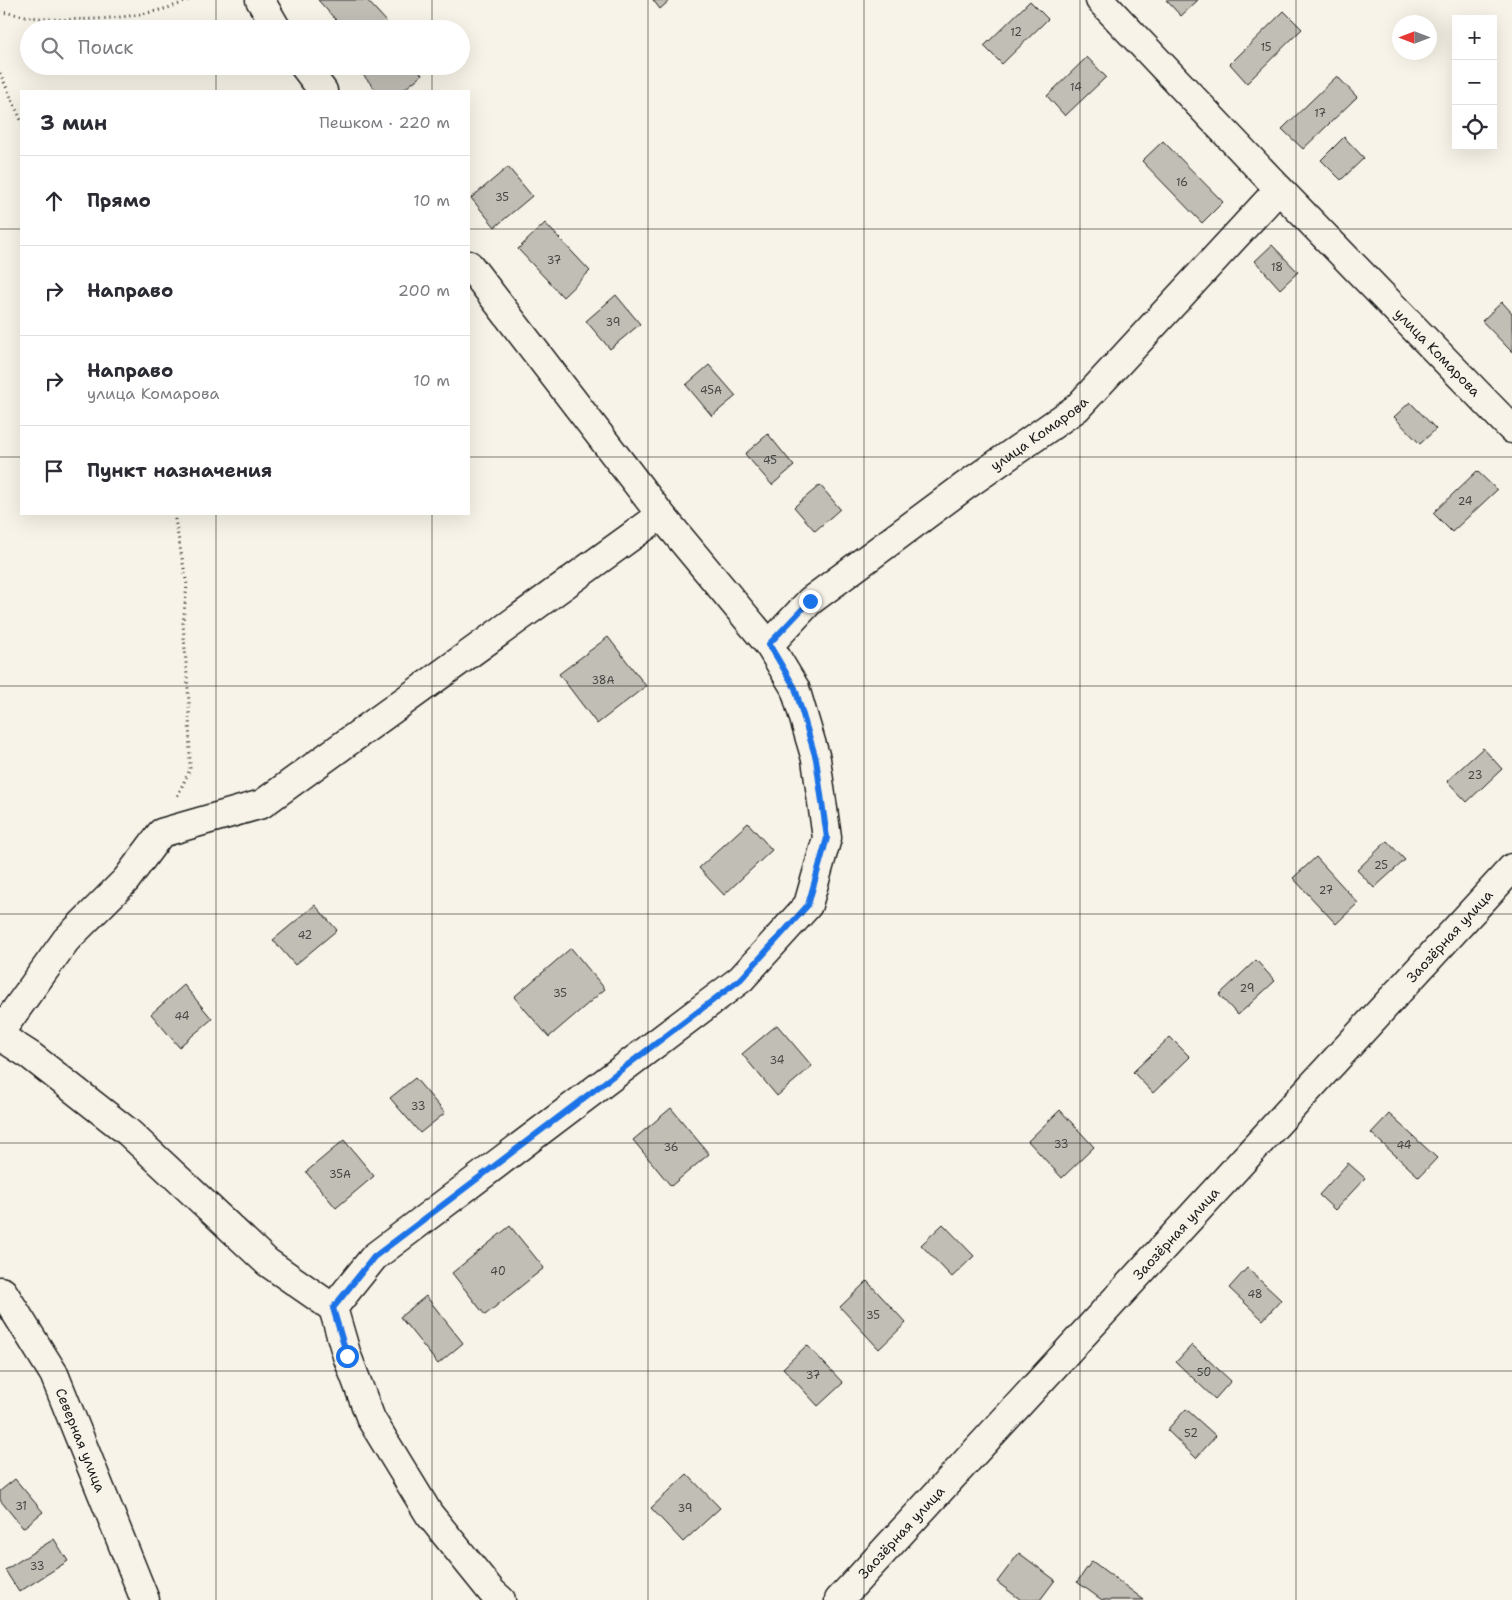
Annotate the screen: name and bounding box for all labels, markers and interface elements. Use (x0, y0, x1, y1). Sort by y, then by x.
north arrow (1392, 15, 1437, 60)
map controls (1452, 15, 1497, 150)
button: + (1452, 15, 1497, 60)
search box (20, 20, 470, 75)
house number: 12 (1010, 25, 1022, 40)
icon: search (38, 34, 66, 62)
text: Поиск (78, 35, 133, 60)
house number: 15 (1260, 40, 1272, 55)
button: − (1452, 60, 1497, 105)
house number: 14 (1070, 80, 1082, 95)
button: locate (1452, 105, 1497, 150)
house number: 17 (1314, 106, 1326, 121)
text: 3 мин (40, 109, 107, 137)
text: Пешком · 220 m (319, 112, 450, 133)
house number: 16 (1176, 175, 1188, 190)
icon: ahead (40, 187, 68, 215)
text: Прямо (87, 188, 151, 213)
text: 10 m (413, 190, 450, 211)
house number: 35 (495, 190, 509, 205)
house number: 37 (547, 253, 562, 268)
house number: 18 (1271, 260, 1283, 275)
icon: right (40, 277, 68, 305)
text: Направо (87, 278, 173, 303)
text: 200 m (398, 280, 450, 301)
street label: улица Комарова (1391, 304, 1485, 400)
house number: 39 (606, 315, 620, 330)
text: Направо (87, 358, 173, 383)
icon: right (40, 367, 68, 395)
text: 10 m (413, 370, 450, 391)
text: улица Комарова (87, 383, 220, 404)
house number: 45А (700, 383, 722, 398)
street label: улица Комарова (987, 393, 1092, 475)
house number: 45 (763, 453, 777, 468)
icon: arrive (40, 457, 68, 485)
text: Пункт назначения (87, 458, 272, 483)
house number: 24 (1458, 494, 1473, 509)
route end (799, 590, 822, 613)
house number: 38А (591, 673, 615, 688)
house number: 23 (1468, 768, 1482, 783)
house number: 25 (1374, 858, 1388, 873)
house number: 27 (1319, 883, 1334, 898)
street label: Заозёрная улица (1402, 886, 1497, 986)
house number: 42 (298, 928, 312, 943)
house number: 29 (1240, 981, 1254, 996)
house number: 35 (553, 986, 567, 1001)
house number: 44 (174, 1009, 190, 1024)
house number: 34 (770, 1053, 785, 1068)
house number: 33 (411, 1099, 425, 1114)
house number: 33 (1054, 1137, 1068, 1152)
house number: 44 (1396, 1138, 1412, 1153)
house number: 36 (663, 1140, 679, 1155)
house number: 35А (329, 1167, 351, 1182)
street label: Заозёрная улица (1129, 1183, 1223, 1284)
house number: 40 (490, 1264, 506, 1279)
house number: 48 (1247, 1287, 1263, 1302)
house number: 35 (866, 1308, 880, 1323)
route start (336, 1345, 359, 1368)
house number: 50 (1197, 1365, 1211, 1380)
house number: 37 (806, 1368, 821, 1383)
street label: Северная улица (52, 1385, 110, 1495)
house number: 52 (1184, 1426, 1198, 1441)
street label: Заозёрная улица (854, 1482, 949, 1582)
house number: 31 (15, 1499, 27, 1514)
house number: 39 (678, 1501, 692, 1516)
house number: 33 (30, 1559, 44, 1574)

